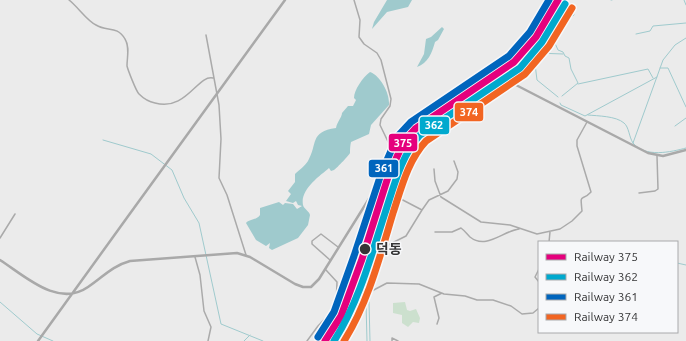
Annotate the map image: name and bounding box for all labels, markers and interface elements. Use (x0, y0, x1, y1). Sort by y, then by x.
line badge: 374 (454, 102, 484, 122)
text: 374 (460, 106, 478, 118)
line badge: 362 (419, 116, 450, 135)
text: 362 (425, 119, 443, 131)
line badge: 375 (388, 133, 418, 152)
text: 375 (394, 137, 412, 149)
line badge: 361 (368, 159, 399, 178)
text: 361 (375, 162, 393, 174)
place label: 덕동 (376, 241, 402, 257)
legend (538, 241, 678, 333)
marker: 덕동 (358, 242, 372, 256)
text: Railway 375 (574, 250, 638, 263)
text: Railway 362 (574, 270, 638, 283)
text: Railway 361 (574, 290, 638, 303)
text: Railway 374 (574, 310, 638, 323)

